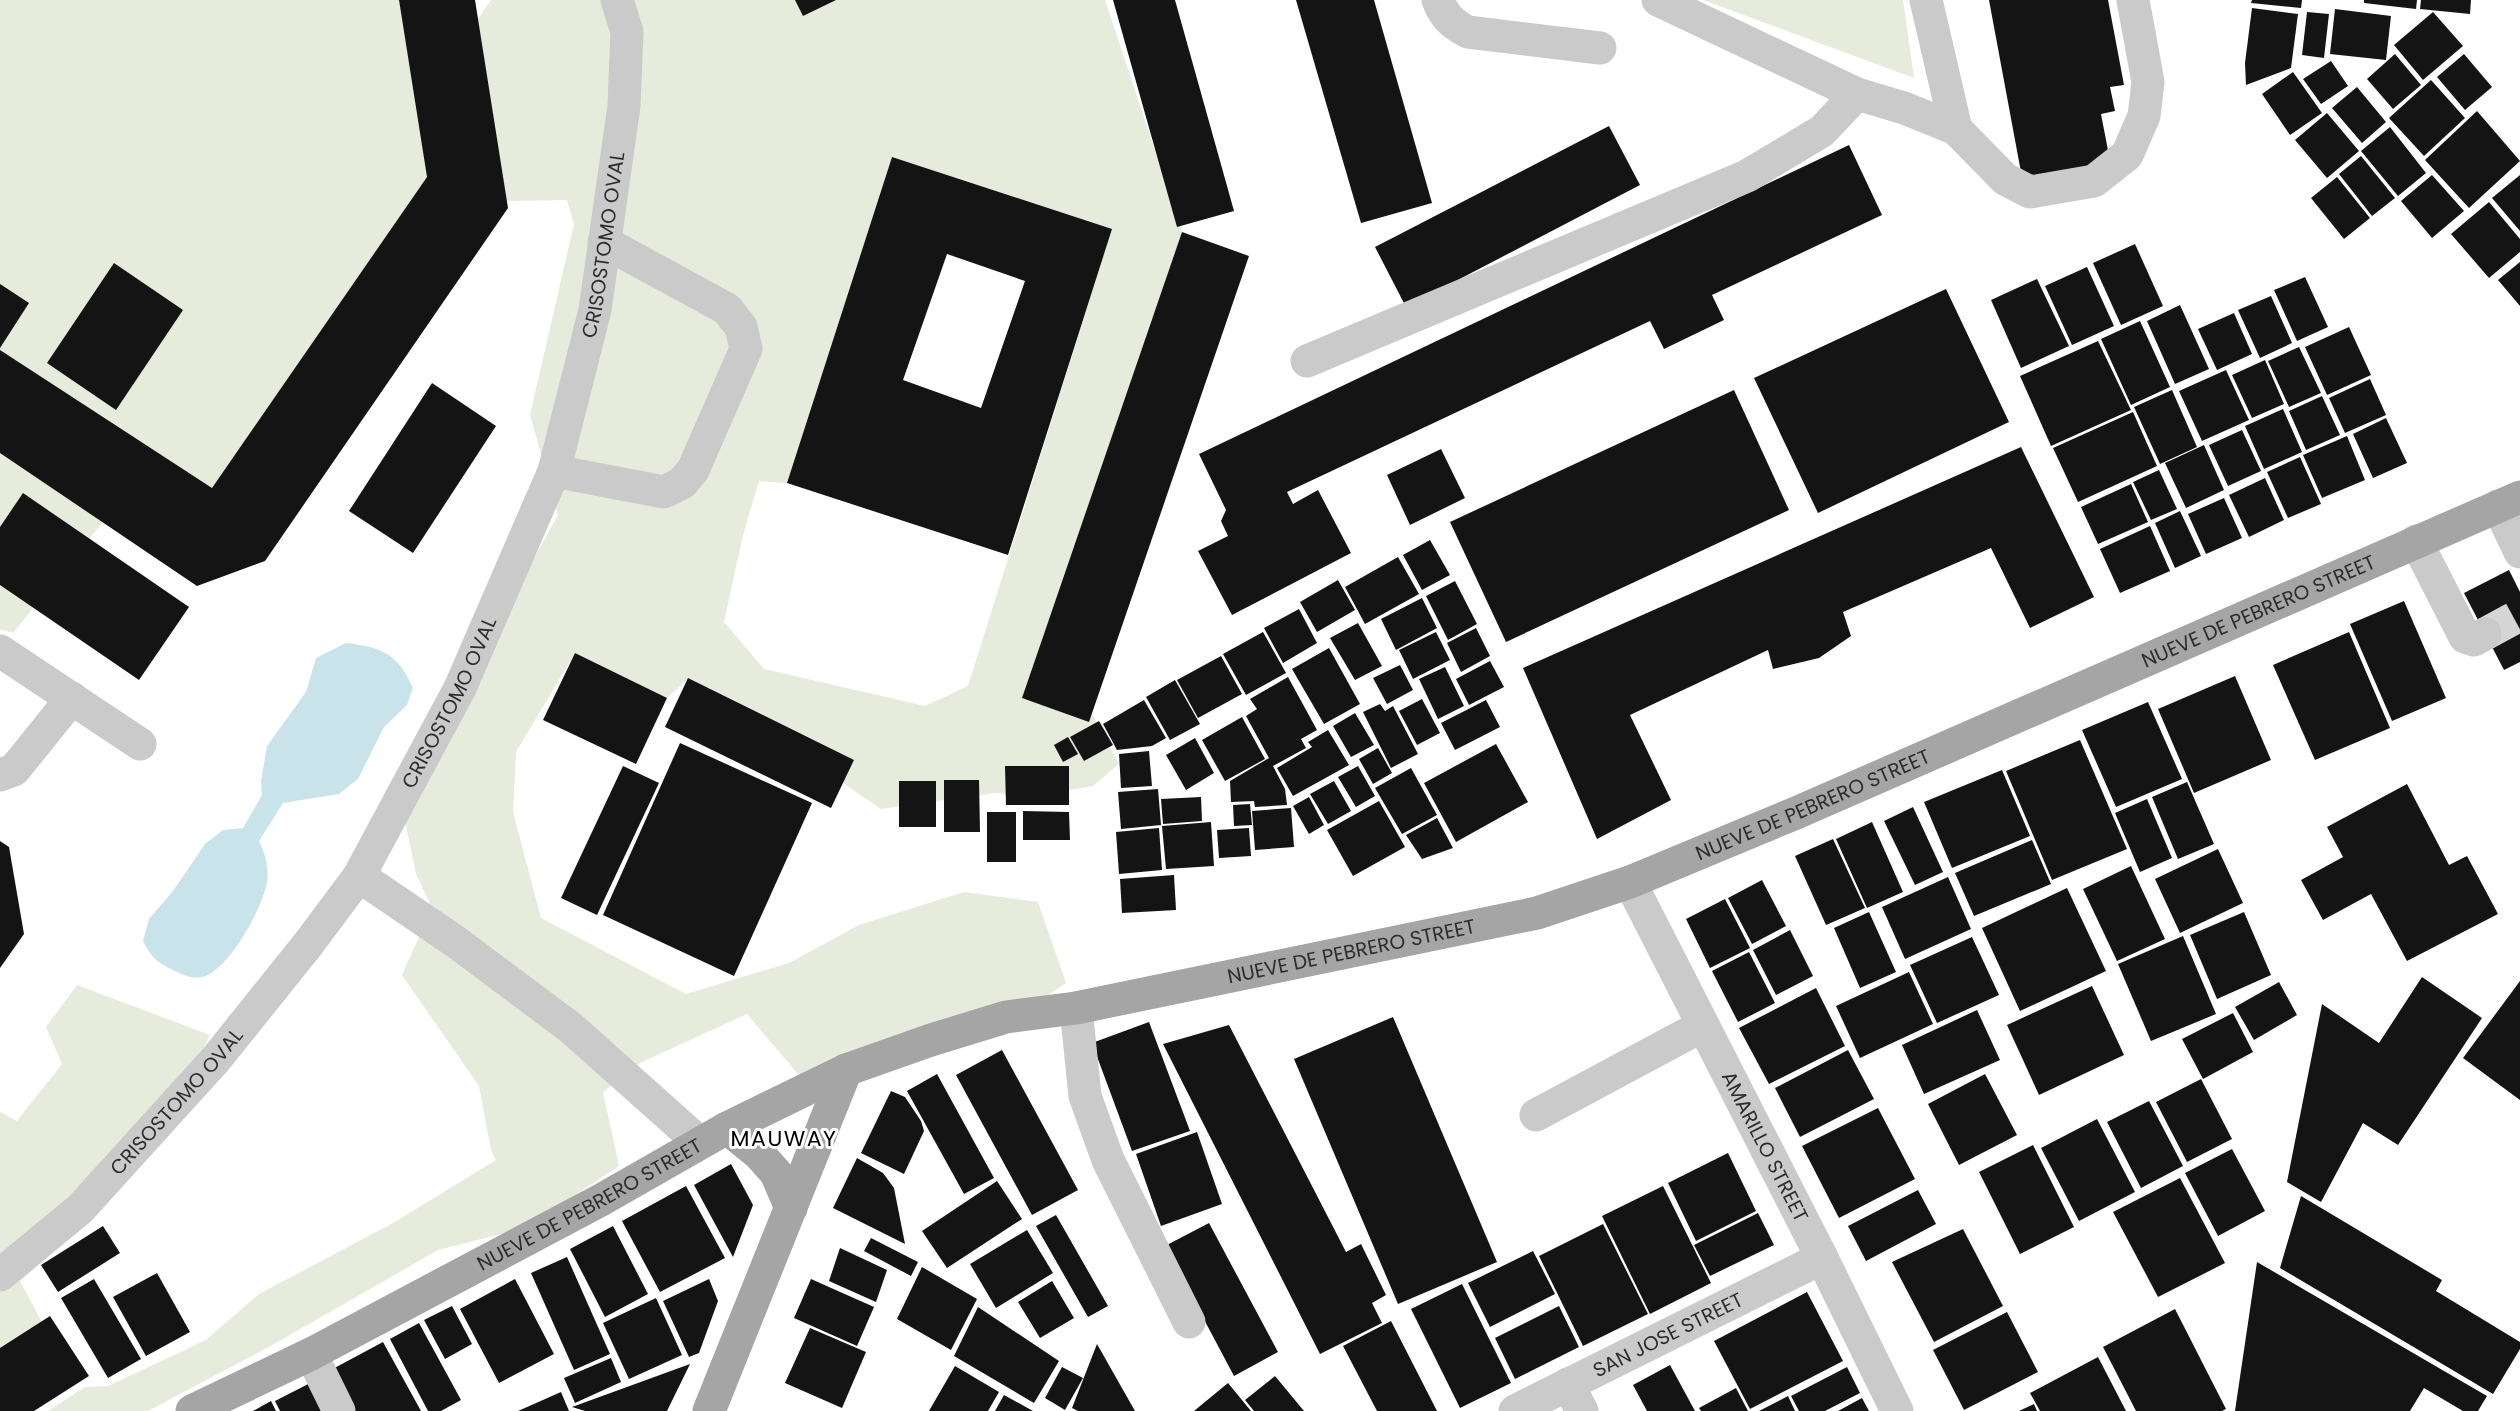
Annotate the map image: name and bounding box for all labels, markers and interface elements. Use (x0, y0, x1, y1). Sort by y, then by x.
street label: CRISOSTOMO OVAL (574, 150, 631, 341)
street label: NUEVE DE PEBRERO STREET (2137, 548, 2380, 675)
street label: CRISOSTOMO OVAL (395, 612, 503, 793)
street label: NUEVE DE PEBRERO STREET (1691, 742, 1935, 867)
street label: NUEVE DE PEBRERO STREET (1225, 912, 1478, 990)
street label: CRISOSTOMO OVAL (103, 1022, 250, 1181)
street label: AMARILLO STREET (1715, 1066, 1815, 1227)
district label: MAUWAY (731, 1123, 837, 1154)
street label: NUEVE DE PEBRERO STREET (472, 1131, 707, 1277)
street label: SAN JOSE STREET (1588, 1285, 1748, 1384)

